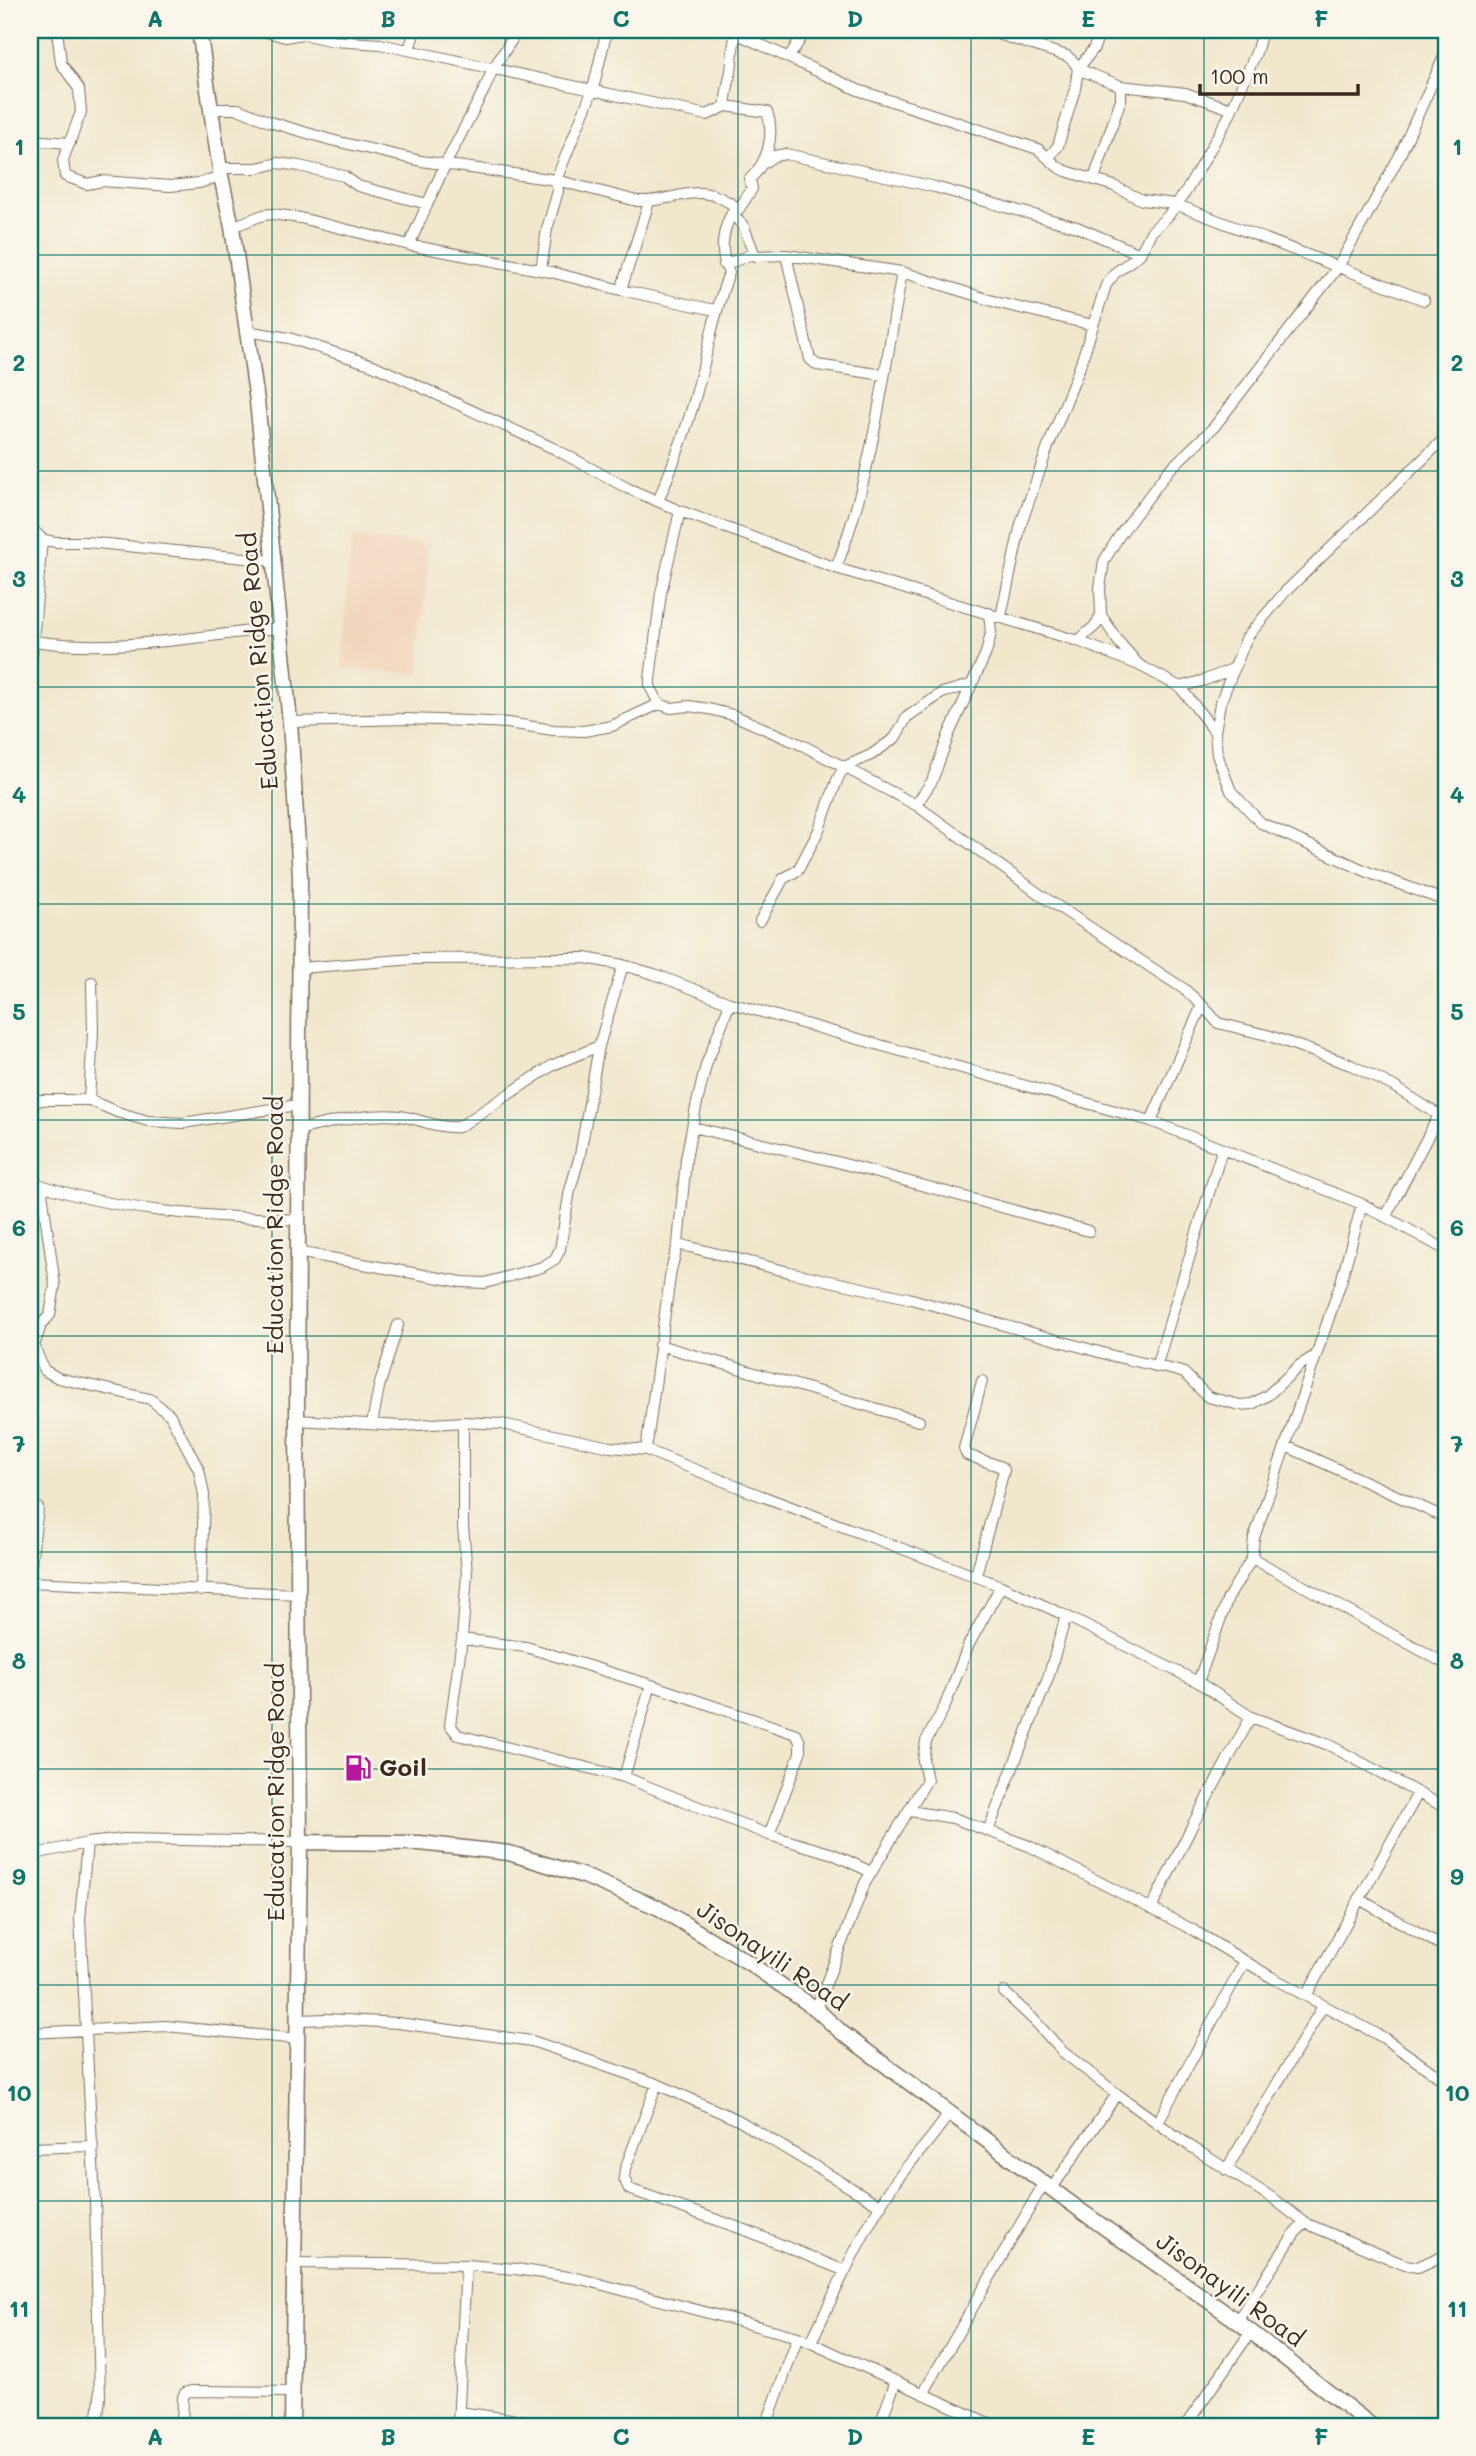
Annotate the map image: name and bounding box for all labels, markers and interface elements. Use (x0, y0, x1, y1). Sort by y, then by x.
text: A (147, 3, 163, 33)
text: B (380, 3, 396, 33)
text: C (612, 3, 630, 33)
text: D (847, 3, 863, 33)
text: E (1081, 3, 1095, 33)
text: F (1314, 3, 1328, 33)
scale bar (1200, 52, 1357, 96)
text: 100 m (1210, 62, 1269, 89)
text: 1 (14, 131, 24, 161)
text: 1 (1452, 131, 1462, 161)
text: 2 (13, 347, 25, 377)
text: 2 (1451, 347, 1463, 377)
street label: Education Ridge Road (231, 531, 284, 791)
text: 3 (12, 563, 26, 593)
text: 3 (1450, 563, 1464, 593)
text: 4 (12, 779, 26, 809)
text: 4 (1450, 779, 1464, 809)
text: 5 (12, 996, 26, 1026)
text: 5 (1450, 996, 1464, 1026)
street label: Education Ridge Road (258, 1096, 289, 1354)
text: 6 (12, 1212, 26, 1242)
text: 6 (1450, 1212, 1464, 1242)
text: 7 (13, 1428, 26, 1458)
text: 7 (1451, 1428, 1464, 1458)
text: 8 (12, 1645, 26, 1675)
text: 8 (1450, 1645, 1464, 1675)
street label: Education Ridge Road (259, 1663, 290, 1921)
place label: Goil (379, 1751, 427, 1782)
fuel station icon: Goil (343, 1753, 373, 1783)
text: 9 (12, 1861, 26, 1891)
text: 9 (1450, 1861, 1464, 1891)
street label: Jisonayili Road (691, 1893, 854, 2017)
text: 10 (7, 2077, 32, 2107)
text: 10 (1445, 2077, 1470, 2107)
street label: Jisonayili Road (1151, 2225, 1311, 2353)
text: 11 (9, 2293, 29, 2323)
text: 11 (1447, 2293, 1467, 2323)
text: A (147, 2421, 163, 2451)
text: B (380, 2421, 396, 2451)
text: C (612, 2421, 630, 2451)
text: D (847, 2421, 863, 2451)
text: E (1081, 2421, 1095, 2451)
text: F (1314, 2421, 1328, 2451)

